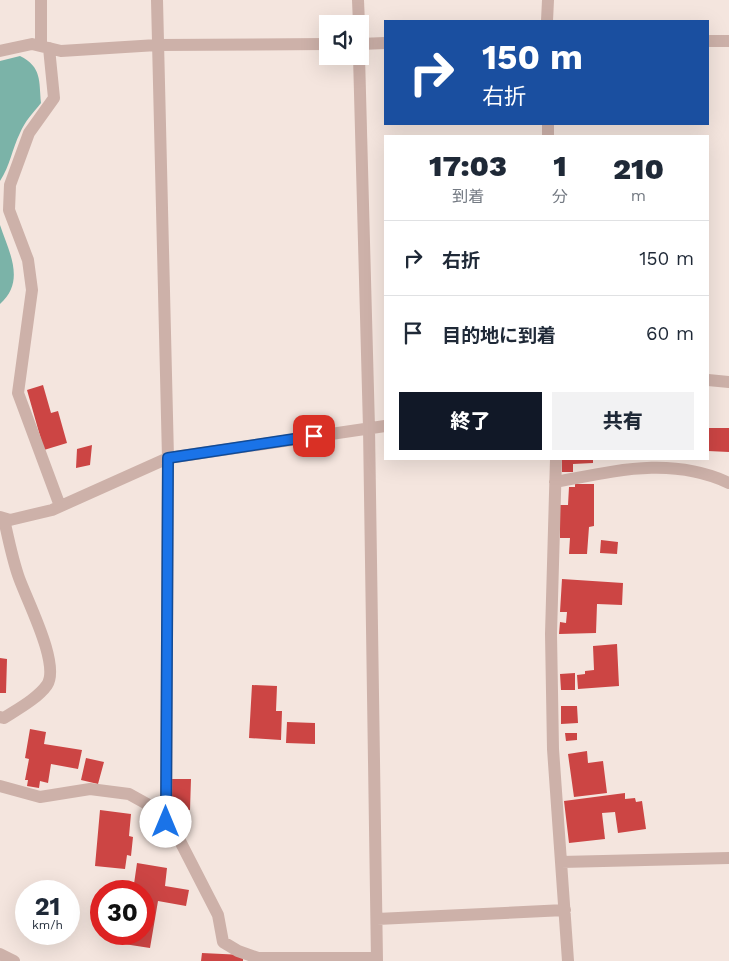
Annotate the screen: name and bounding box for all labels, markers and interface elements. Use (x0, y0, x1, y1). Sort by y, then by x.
map controls (319, 15, 369, 65)
button: sound (319, 15, 369, 65)
text: 150 m (482, 36, 583, 78)
icon: right (399, 40, 464, 105)
text: 右折 (482, 84, 526, 109)
text: 17:03 (429, 148, 507, 183)
text: 1 (553, 148, 567, 183)
text: 210 (613, 151, 664, 186)
text: m (631, 186, 646, 205)
text: 到着 (452, 187, 484, 206)
text: 分 (552, 187, 568, 206)
icon: right (399, 244, 427, 272)
text: 150 m (639, 247, 694, 270)
text: 右折 (442, 249, 480, 272)
icon: arrive (399, 319, 427, 347)
text: 60 m (646, 322, 694, 345)
text: 目的地に到着 (442, 324, 556, 347)
button: 終了 (399, 392, 542, 450)
button: 共有 (552, 392, 694, 450)
pin (293, 415, 335, 457)
icon: arrive (300, 422, 328, 450)
position arrow (139, 795, 191, 847)
speed limit sign: 30 (90, 880, 155, 945)
text: 21 (35, 892, 60, 921)
text: km/h (32, 918, 63, 932)

